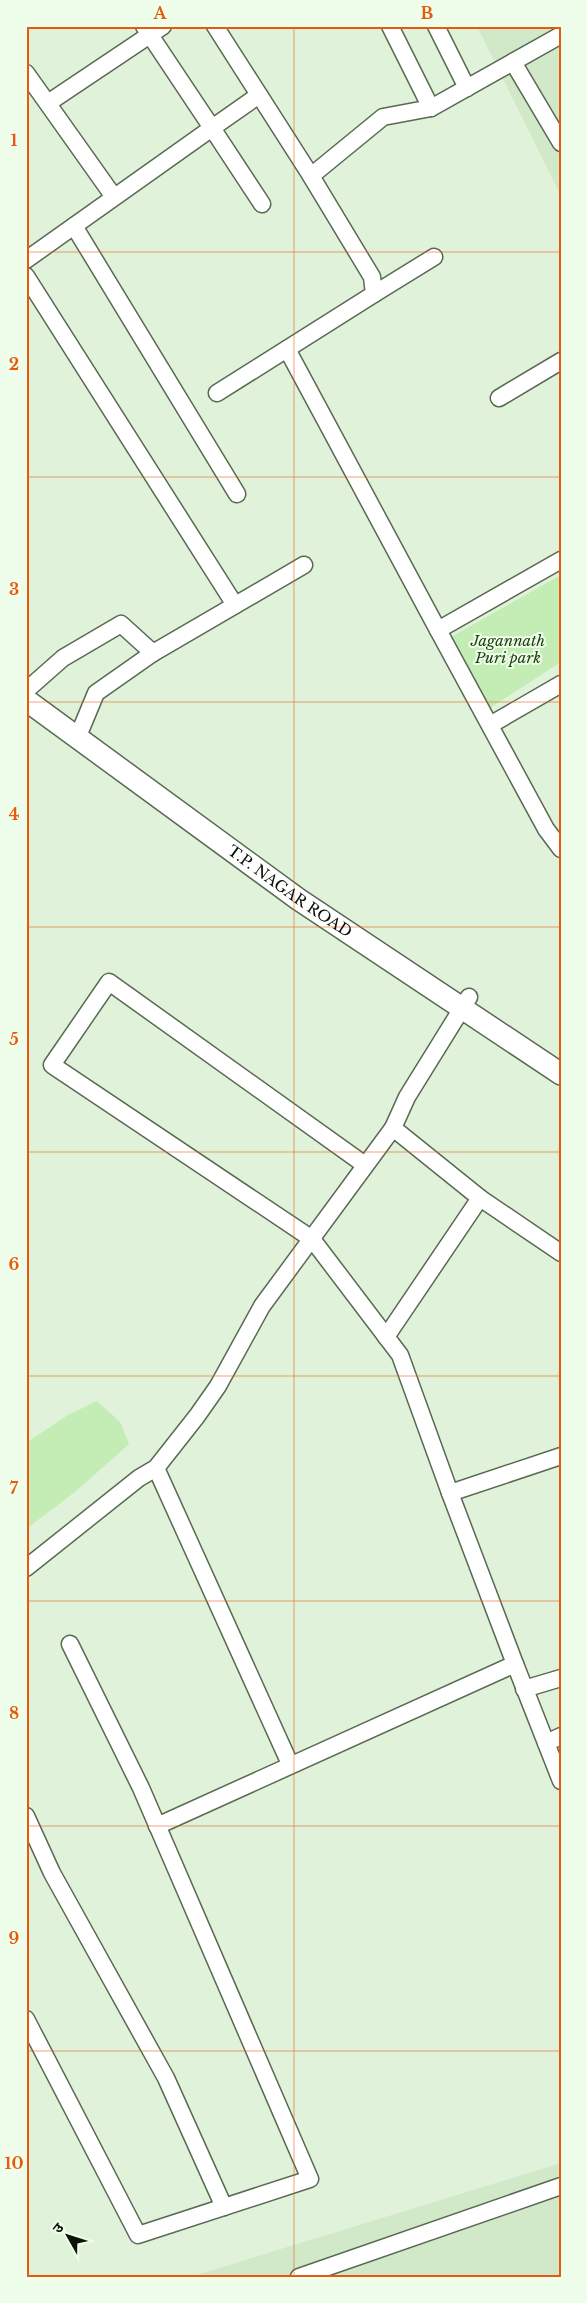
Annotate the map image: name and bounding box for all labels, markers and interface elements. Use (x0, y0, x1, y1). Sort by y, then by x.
text: A (153, 3, 168, 23)
text: B (421, 3, 434, 23)
text: 1 (11, 130, 18, 150)
text: 2 (9, 354, 19, 374)
text: 3 (9, 579, 19, 599)
park label: Jagannath Puri park (470, 631, 546, 667)
text: 4 (9, 804, 19, 824)
street label: T.P. NAGAR ROAD (224, 841, 356, 941)
text: 5 (9, 1029, 19, 1049)
text: 6 (9, 1254, 20, 1274)
text: 7 (10, 1478, 19, 1498)
text: 8 (9, 1703, 19, 1723)
text: 9 (9, 1928, 20, 1948)
text: 10 (4, 2153, 24, 2173)
north arrow (42, 2210, 92, 2260)
text: उ (48, 2218, 68, 2237)

